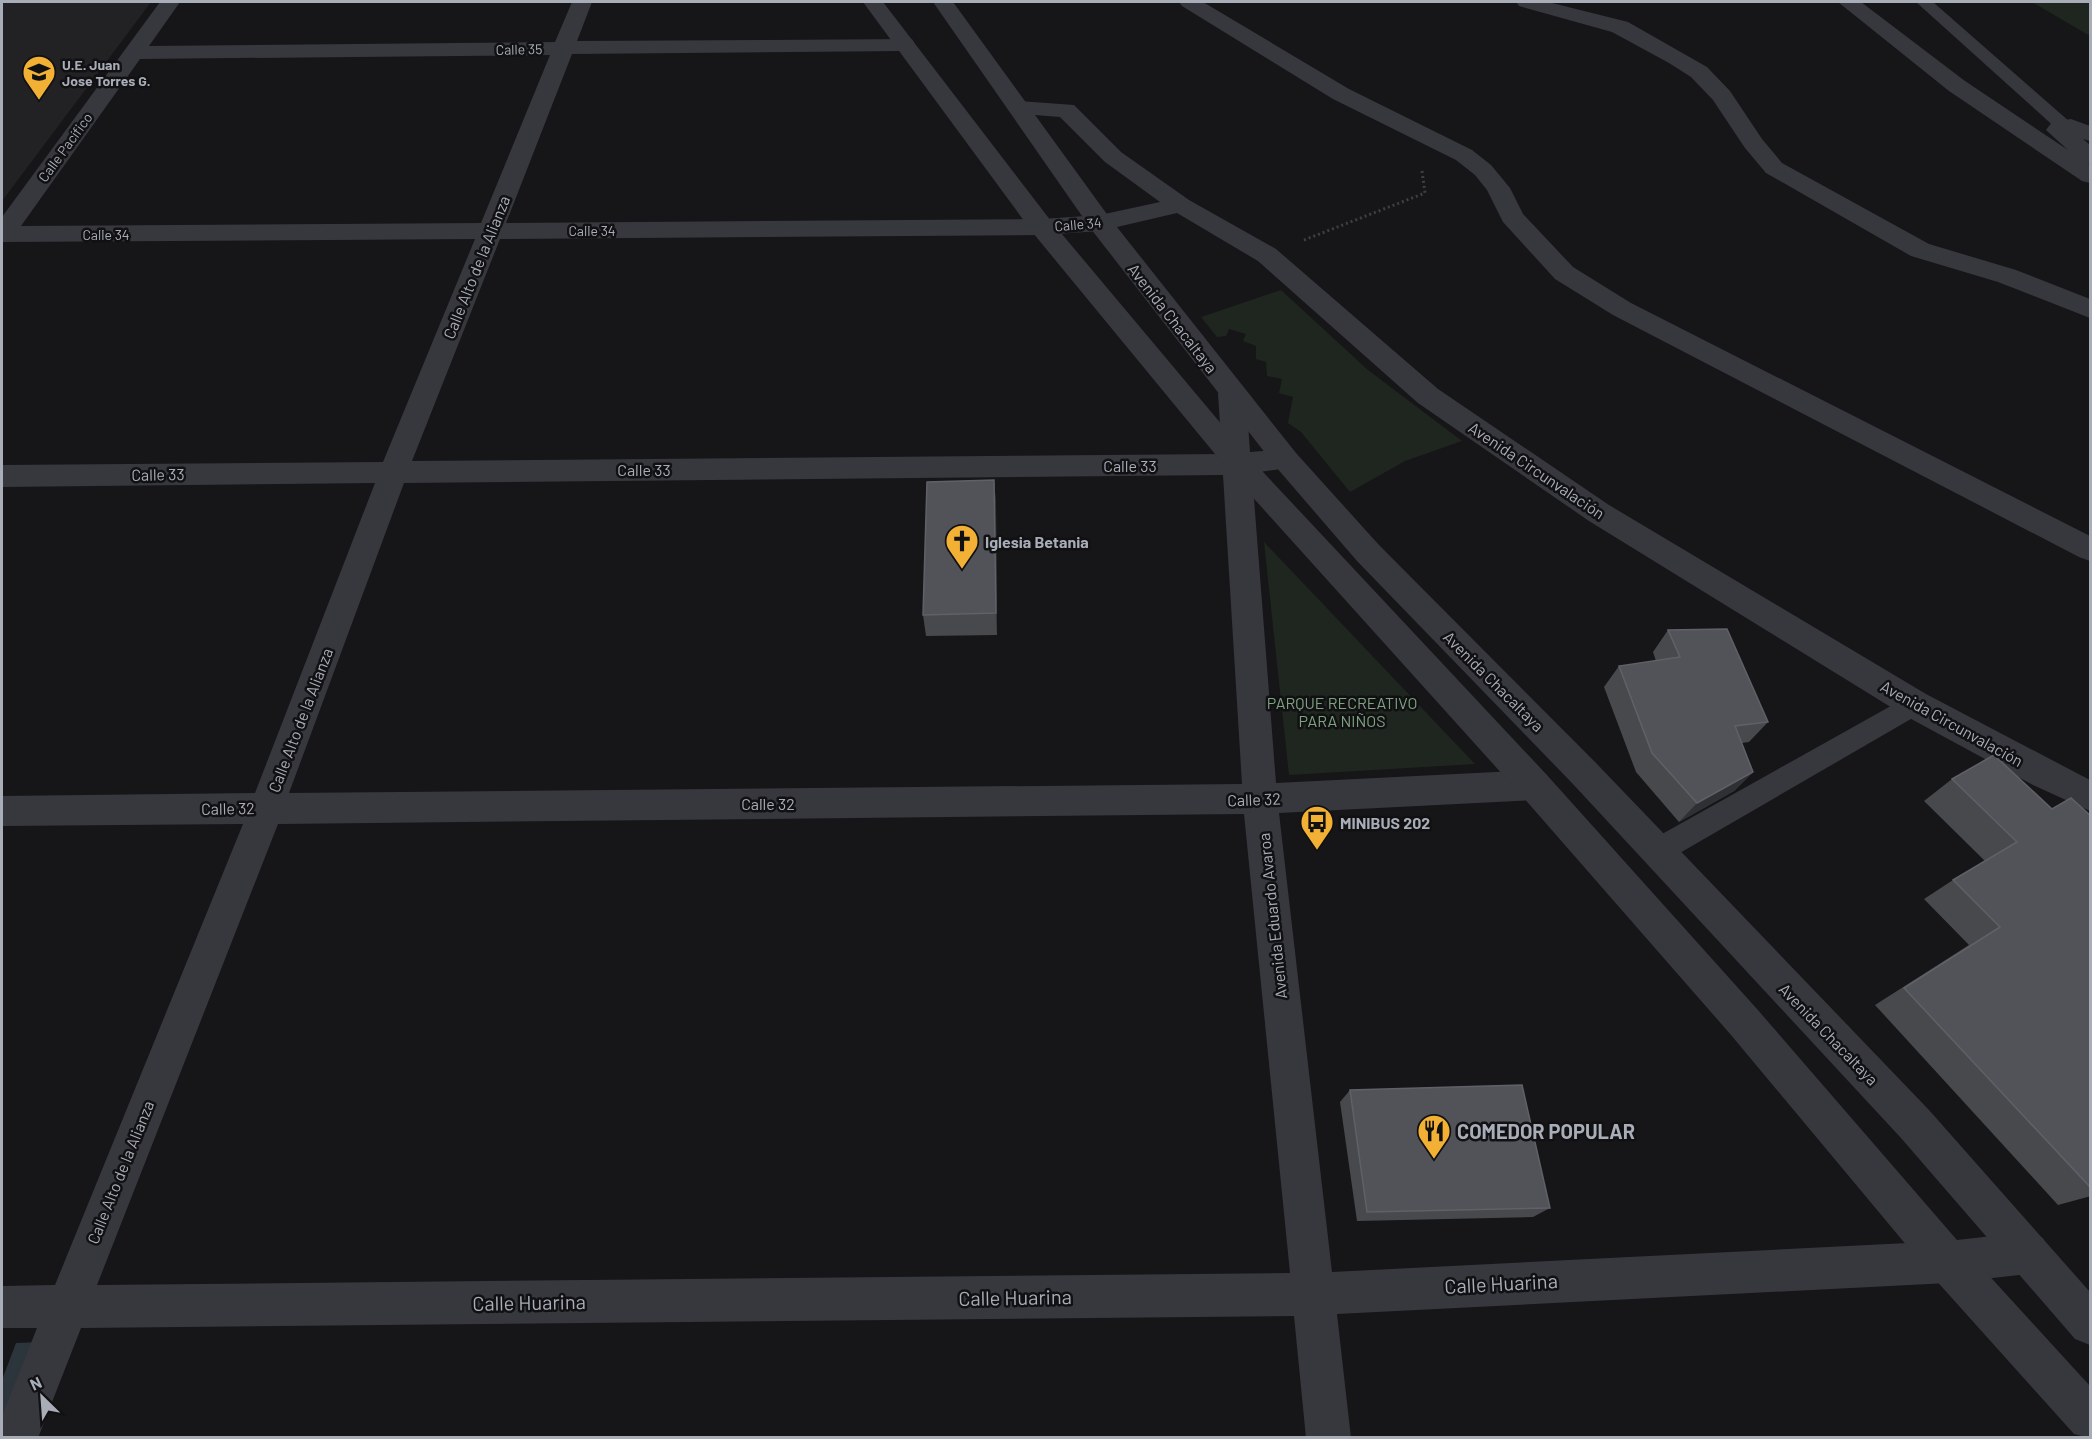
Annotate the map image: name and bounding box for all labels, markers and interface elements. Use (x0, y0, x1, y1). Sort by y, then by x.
street label: Calle 35 (496, 40, 542, 58)
school or university icon: U.E. Juan Jose Torres G. (21, 54, 57, 101)
place label: U.E. Juan Jose Torres G. (62, 56, 150, 89)
street label: Calle Pacífico (34, 109, 96, 185)
street label: Calle Alto de la Alianza (439, 193, 513, 341)
street label: Calle 34 (1054, 213, 1102, 235)
street label: Calle 34 (568, 222, 616, 239)
street label: Calle 34 (82, 226, 130, 243)
street label: Avenida Chacaltaya (1124, 259, 1222, 377)
street label: Avenida Circunvalación (1465, 417, 1609, 523)
street label: Calle 33 (1103, 456, 1157, 475)
street label: Calle 33 (617, 460, 671, 479)
street label: Calle 33 (131, 464, 185, 484)
church icon: Iglesia Betania (944, 523, 980, 570)
place label: Iglesia Betania (985, 532, 1089, 551)
street label: Avenida Chacaltaya (1440, 627, 1548, 735)
street label: Calle Alto de la Alianza (264, 645, 336, 795)
street label: Avenida Circunvalación (1877, 676, 2027, 770)
park label: PARQUE RECREATIVO PARA NIÑOS (1267, 693, 1417, 730)
street label: Calle 32 (1227, 789, 1281, 809)
street label: Calle 32 (741, 794, 795, 813)
street label: Calle 32 (201, 798, 255, 818)
bus stop icon: MINIBUS 202 (1299, 804, 1335, 851)
place label: MINIBUS 202 (1340, 813, 1430, 832)
street label: Avenida Eduardo Avaroa (1254, 832, 1290, 1000)
street label: Avenida Chacaltaya (1776, 979, 1882, 1089)
street label: Calle Alto de la Alianza (83, 1098, 157, 1246)
restaurant icon: COMEDOR POPULAR (1416, 1113, 1452, 1160)
place label: COMEDOR POPULAR (1457, 1119, 1635, 1143)
street label: Calle Huarina (1444, 1268, 1558, 1298)
street label: Calle Huarina (958, 1284, 1072, 1310)
street label: Calle Huarina (472, 1289, 586, 1315)
north arrow (12, 1367, 72, 1427)
text: N (27, 1372, 44, 1394)

